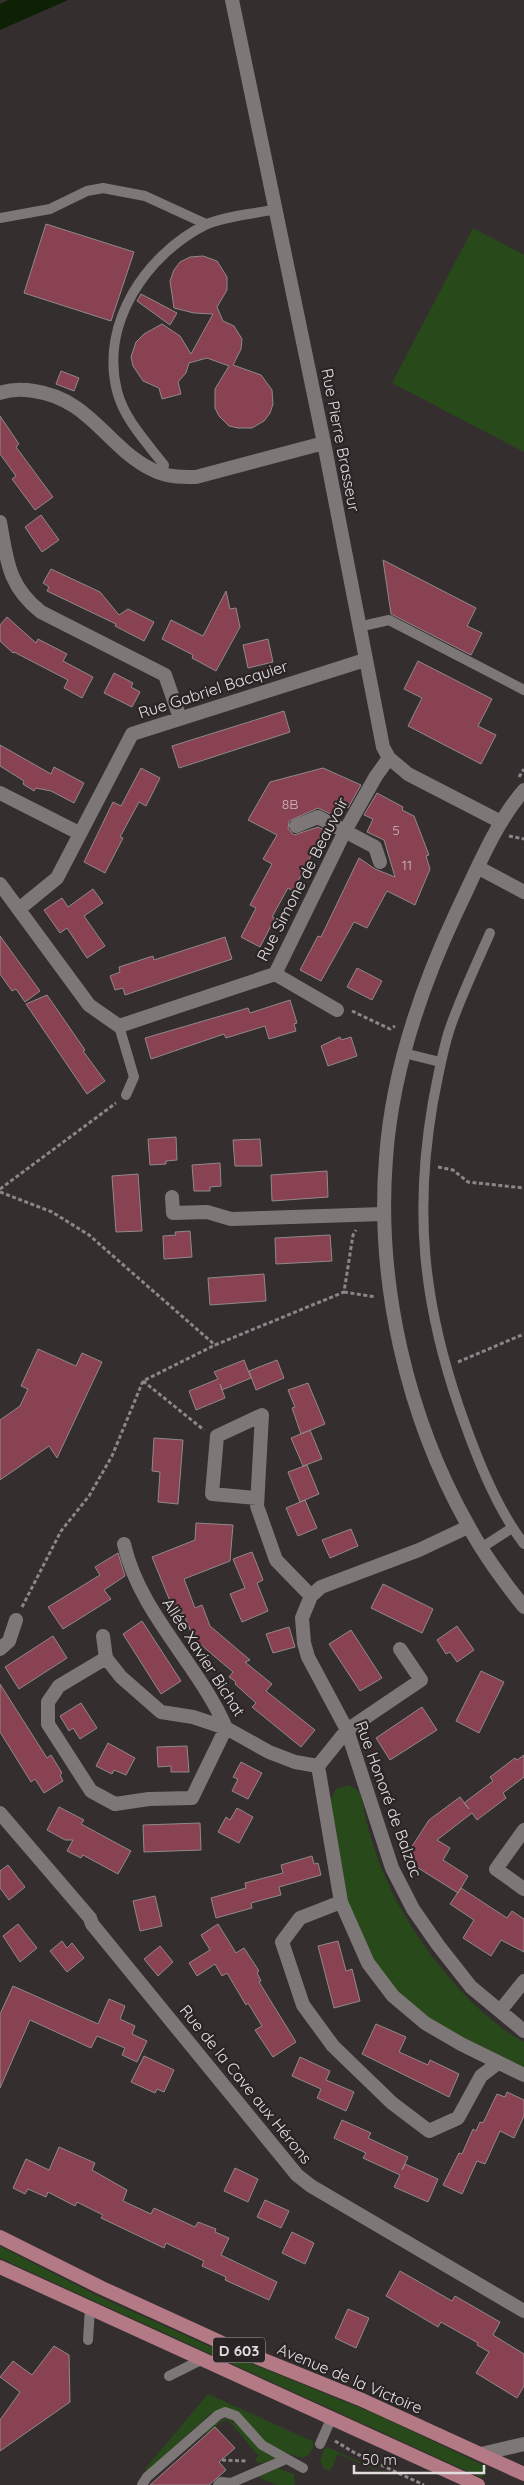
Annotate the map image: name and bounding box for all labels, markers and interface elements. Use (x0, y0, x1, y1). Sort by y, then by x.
street label: Rue Pierre Brasseur (317, 367, 365, 513)
street label: Rue Gabriel Bacquier (136, 655, 290, 723)
street label: Rue Simone de Beauvoir (252, 794, 352, 964)
house number: 8B (282, 795, 298, 813)
house number: 5 (392, 821, 400, 839)
house number: 11 (402, 856, 412, 874)
street label: Allée Xavier Bichat (158, 1594, 250, 1720)
street label: Rue Honoré de Balzac (351, 1718, 427, 1880)
street label: Rue de la Cave aux Hérons (176, 2000, 316, 2168)
road number: D 603 (213, 2338, 265, 2362)
street label: Avenue de la Victoire (274, 2338, 426, 2418)
scale bar (354, 2442, 484, 2474)
text: 50 m (362, 2450, 397, 2469)

